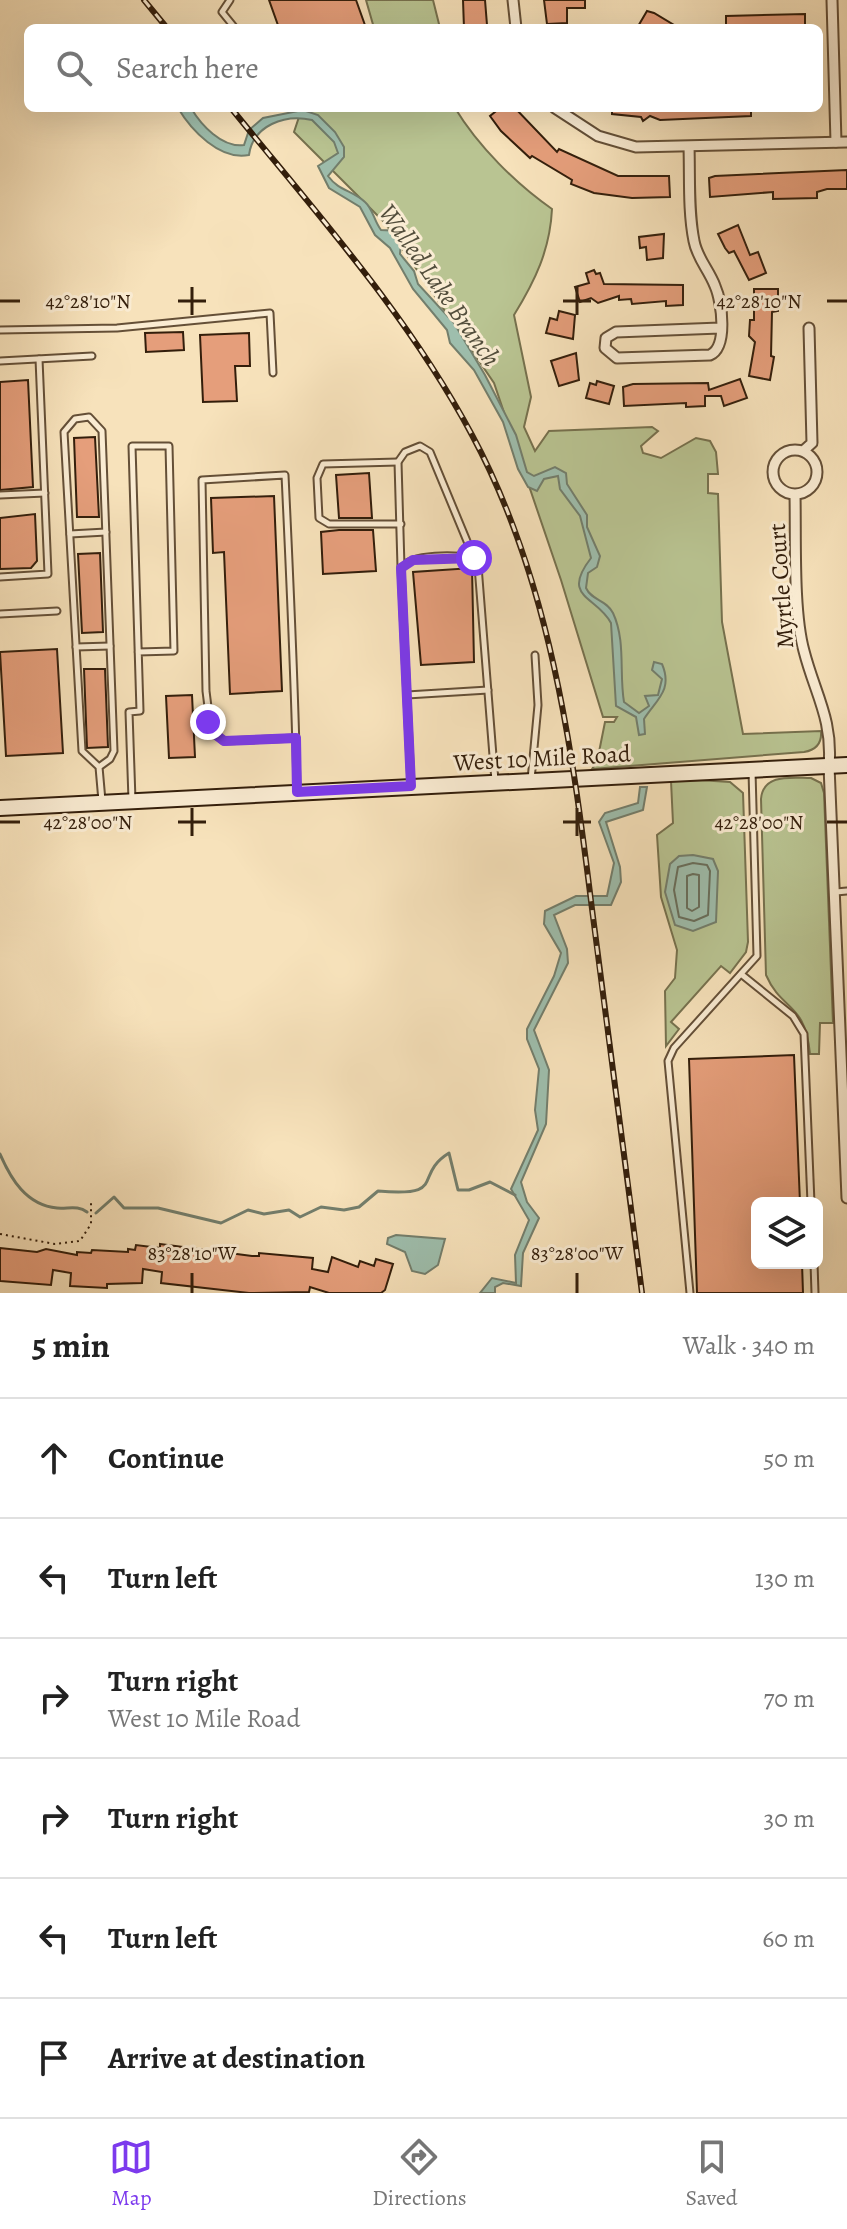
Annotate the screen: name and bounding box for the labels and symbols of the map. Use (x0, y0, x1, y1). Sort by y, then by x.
water label: Walled Lake Branch (370, 197, 509, 374)
text: 42°28'10"N (45, 288, 131, 315)
text: 42°28'10"N (716, 288, 802, 315)
street label: Myrtle Court (761, 522, 801, 650)
route start (456, 540, 492, 576)
route end (190, 704, 226, 740)
street label: West 10 Mile Road (451, 737, 632, 779)
text: 42°28'00"N (44, 809, 132, 836)
text: 42°28'00"N (715, 809, 803, 836)
text: 83°28'10"W (148, 1240, 237, 1267)
text: 83°28'00"W (531, 1240, 624, 1267)

